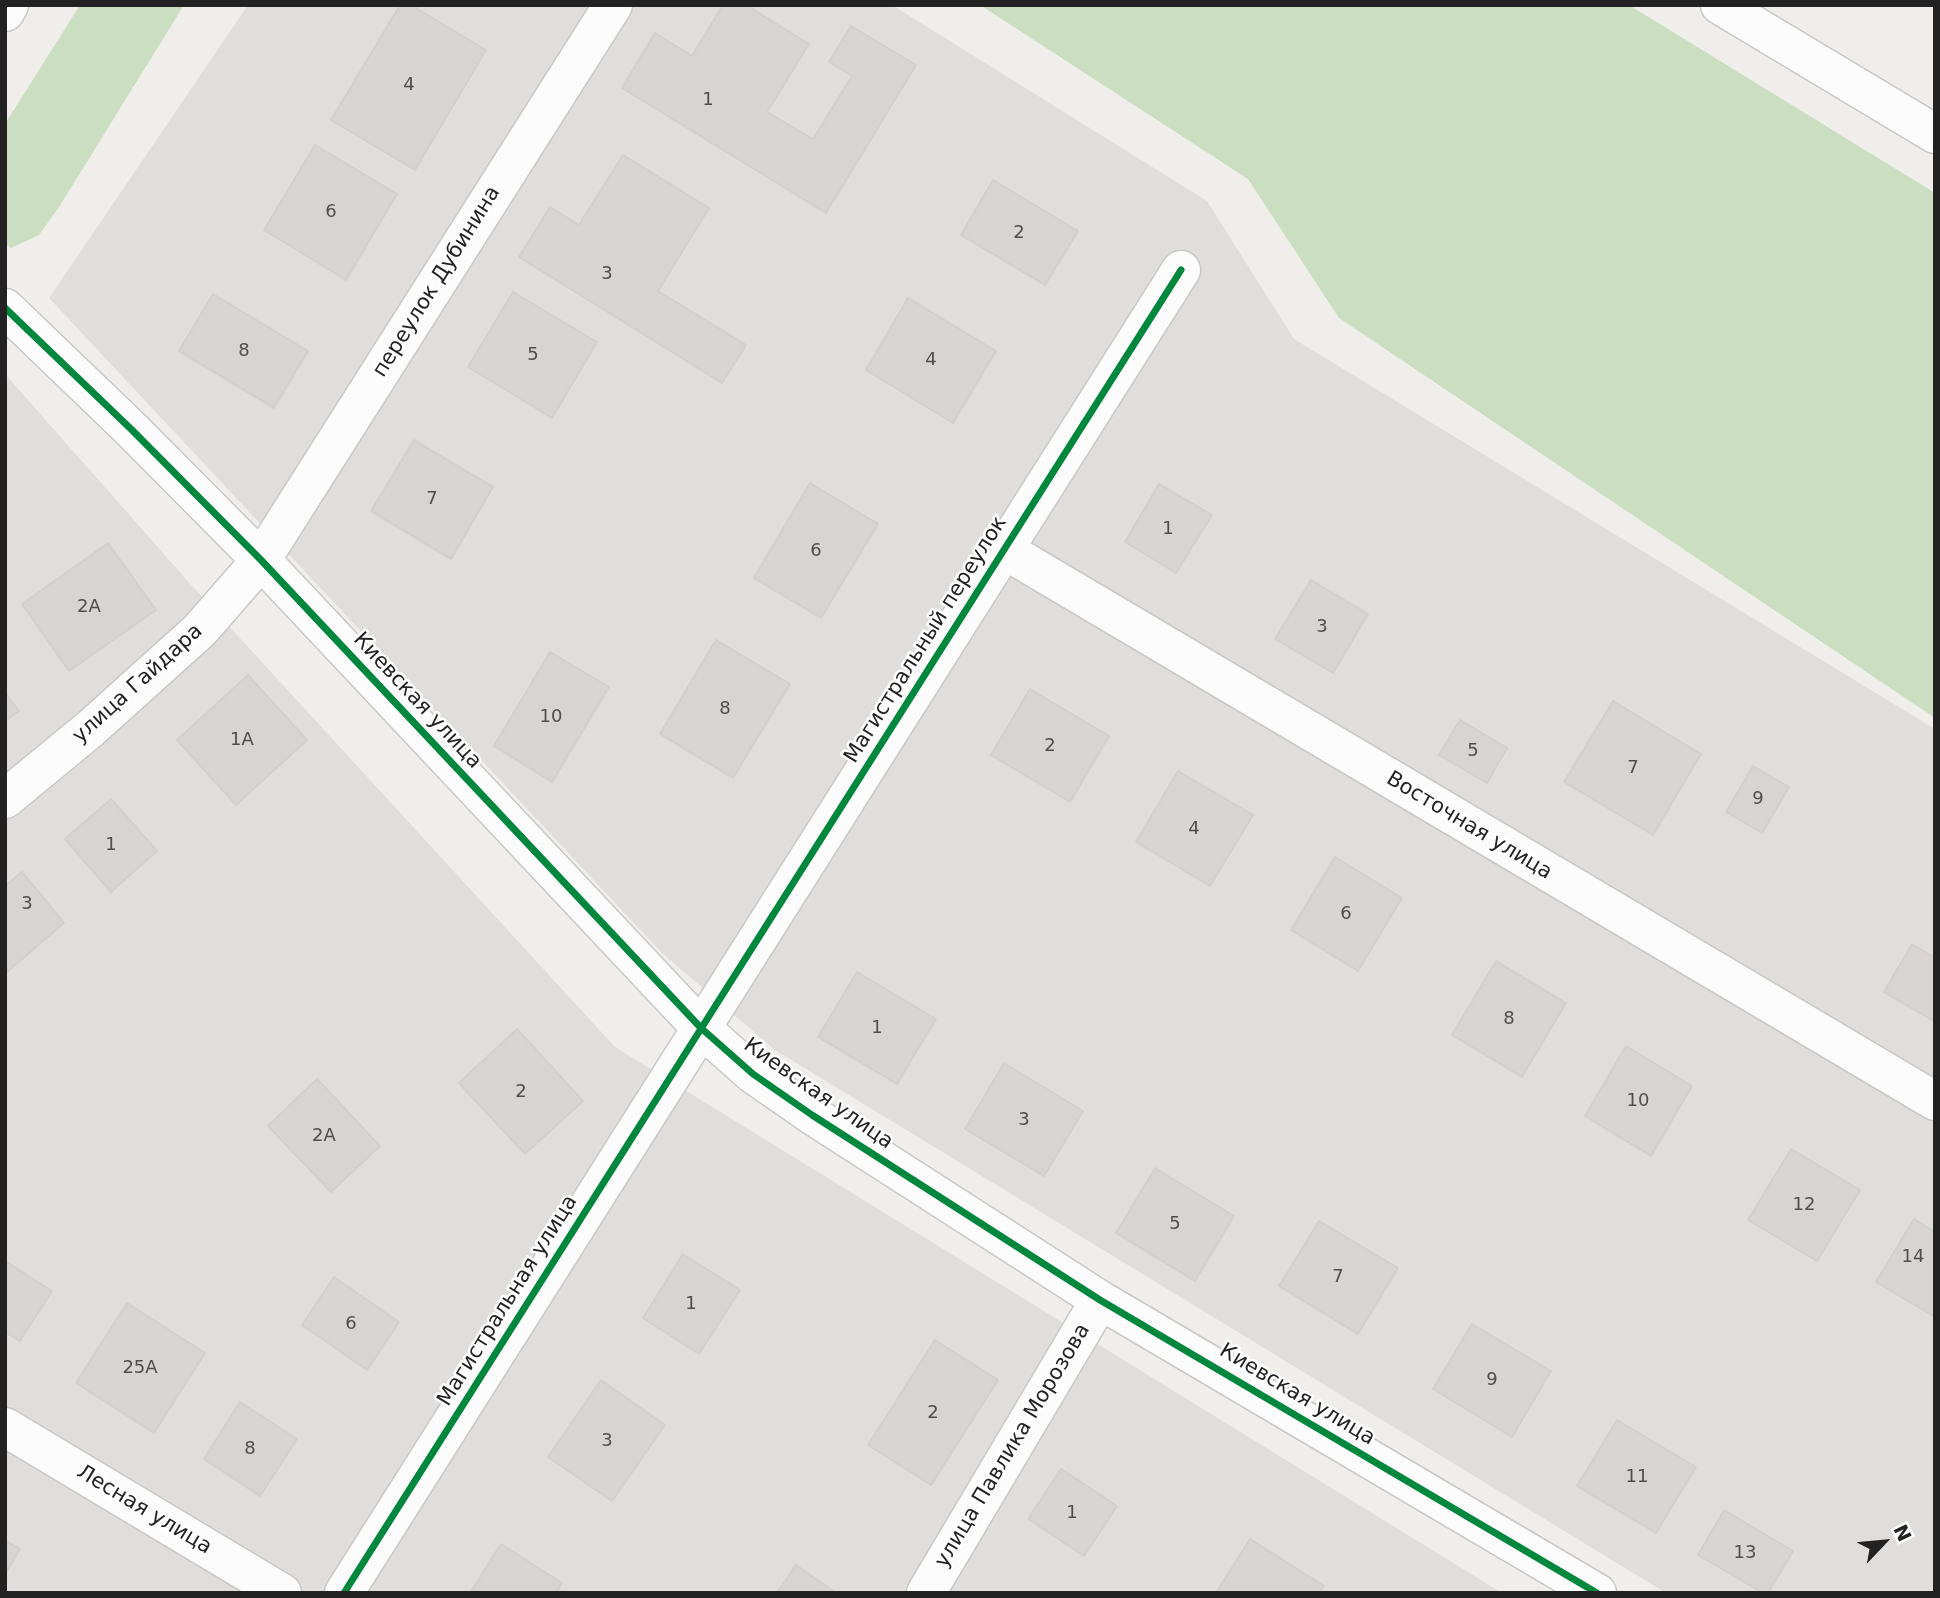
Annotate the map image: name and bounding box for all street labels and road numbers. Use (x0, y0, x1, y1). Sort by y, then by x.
street label: переулок Дубинина (368, 182, 506, 382)
street label: Магистральный переулок (839, 512, 1013, 768)
street label: улица Гайдара (68, 619, 208, 749)
street label: Киевская улица (347, 628, 487, 774)
street label: Восточная улица (1382, 767, 1556, 885)
street label: Киевская улица (738, 1033, 898, 1155)
street label: Магистральная улица (433, 1191, 583, 1411)
street label: улица Павлика Морозова (930, 1319, 1096, 1573)
street label: Киевская улица (1215, 1339, 1379, 1451)
street label: Лесная улица (72, 1460, 216, 1560)

